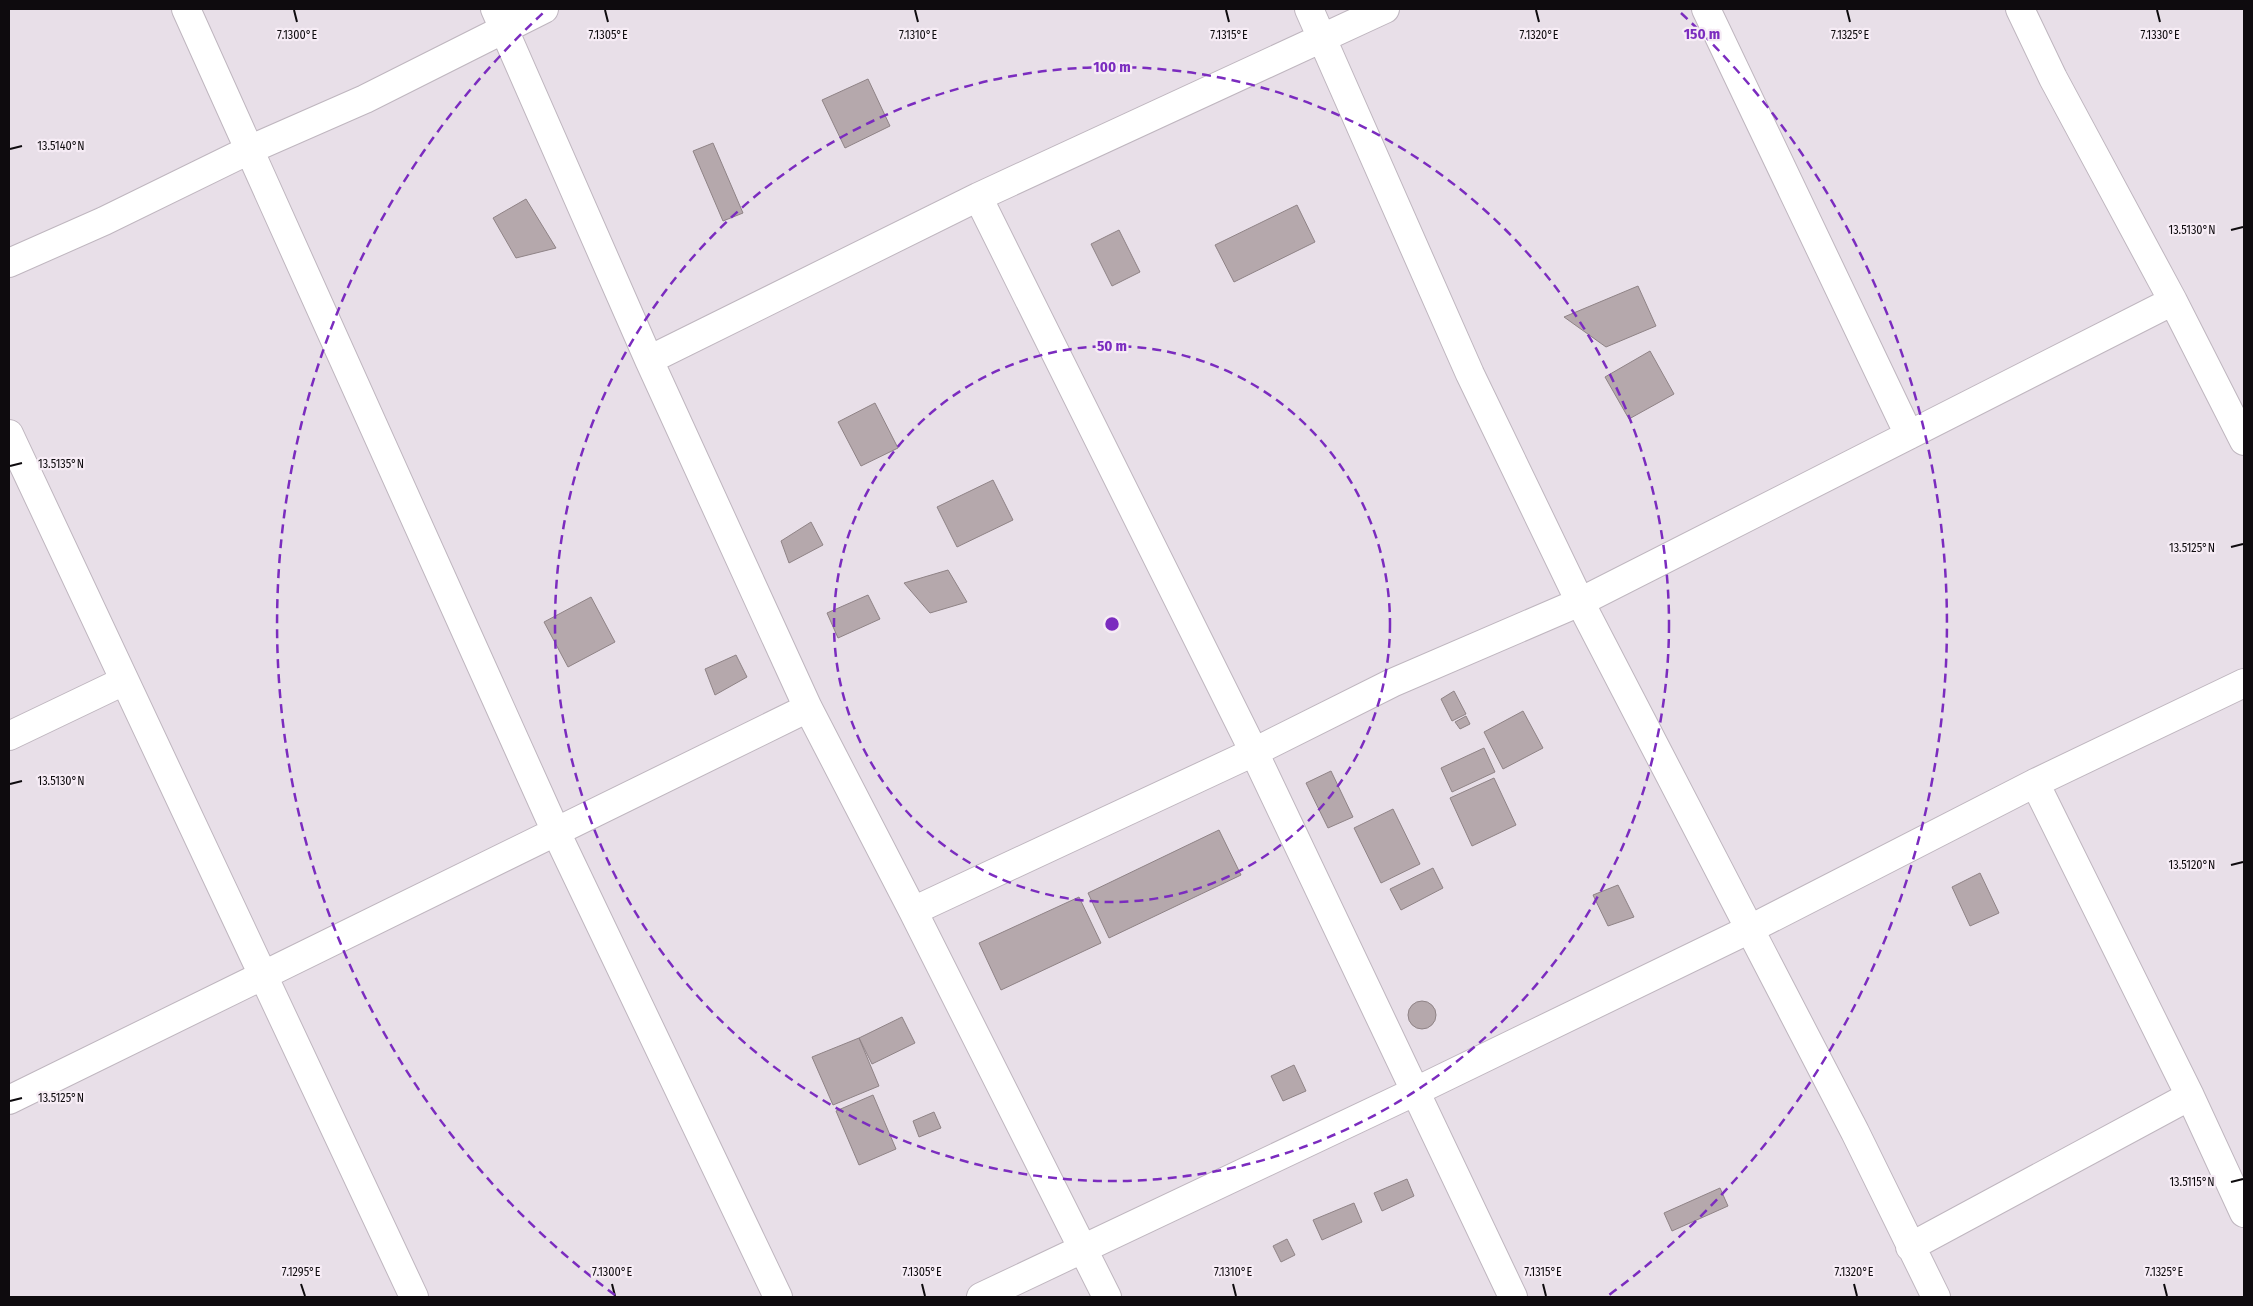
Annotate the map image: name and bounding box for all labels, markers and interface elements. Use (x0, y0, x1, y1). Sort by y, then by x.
text: 150 m (1684, 25, 1720, 43)
text: 7.1300°E (277, 28, 317, 42)
text: 7.1305°E (588, 28, 628, 42)
text: 7.1310°E (899, 28, 937, 42)
text: 7.1315°E (1210, 28, 1248, 42)
text: 7.1320°E (1519, 28, 1559, 42)
text: 7.1325°E (1831, 28, 1869, 42)
text: 7.1330°E (2140, 28, 2180, 42)
text: 100 m (1093, 58, 1131, 76)
text: 13.5140°N (37, 139, 85, 153)
text: 13.5130°N (2169, 223, 2215, 237)
text: 50 m (1097, 337, 1127, 355)
text: 13.5135°N (38, 457, 84, 471)
text: 13.5125°N (2169, 541, 2215, 555)
centre of rings (1103, 615, 1121, 633)
text: 13.5130°N (38, 774, 84, 788)
text: 13.5120°N (2169, 858, 2215, 872)
text: 13.5125°N (38, 1091, 84, 1105)
text: 13.5115°N (2169, 1175, 2215, 1189)
text: 7.1295°E (282, 1265, 321, 1279)
text: 7.1300°E (592, 1265, 632, 1279)
text: 7.1305°E (902, 1265, 942, 1279)
text: 7.1310°E (1214, 1265, 1252, 1279)
text: 7.1315°E (1524, 1265, 1562, 1279)
text: 7.1320°E (1834, 1265, 1874, 1279)
text: 7.1325°E (2145, 1265, 2183, 1279)

